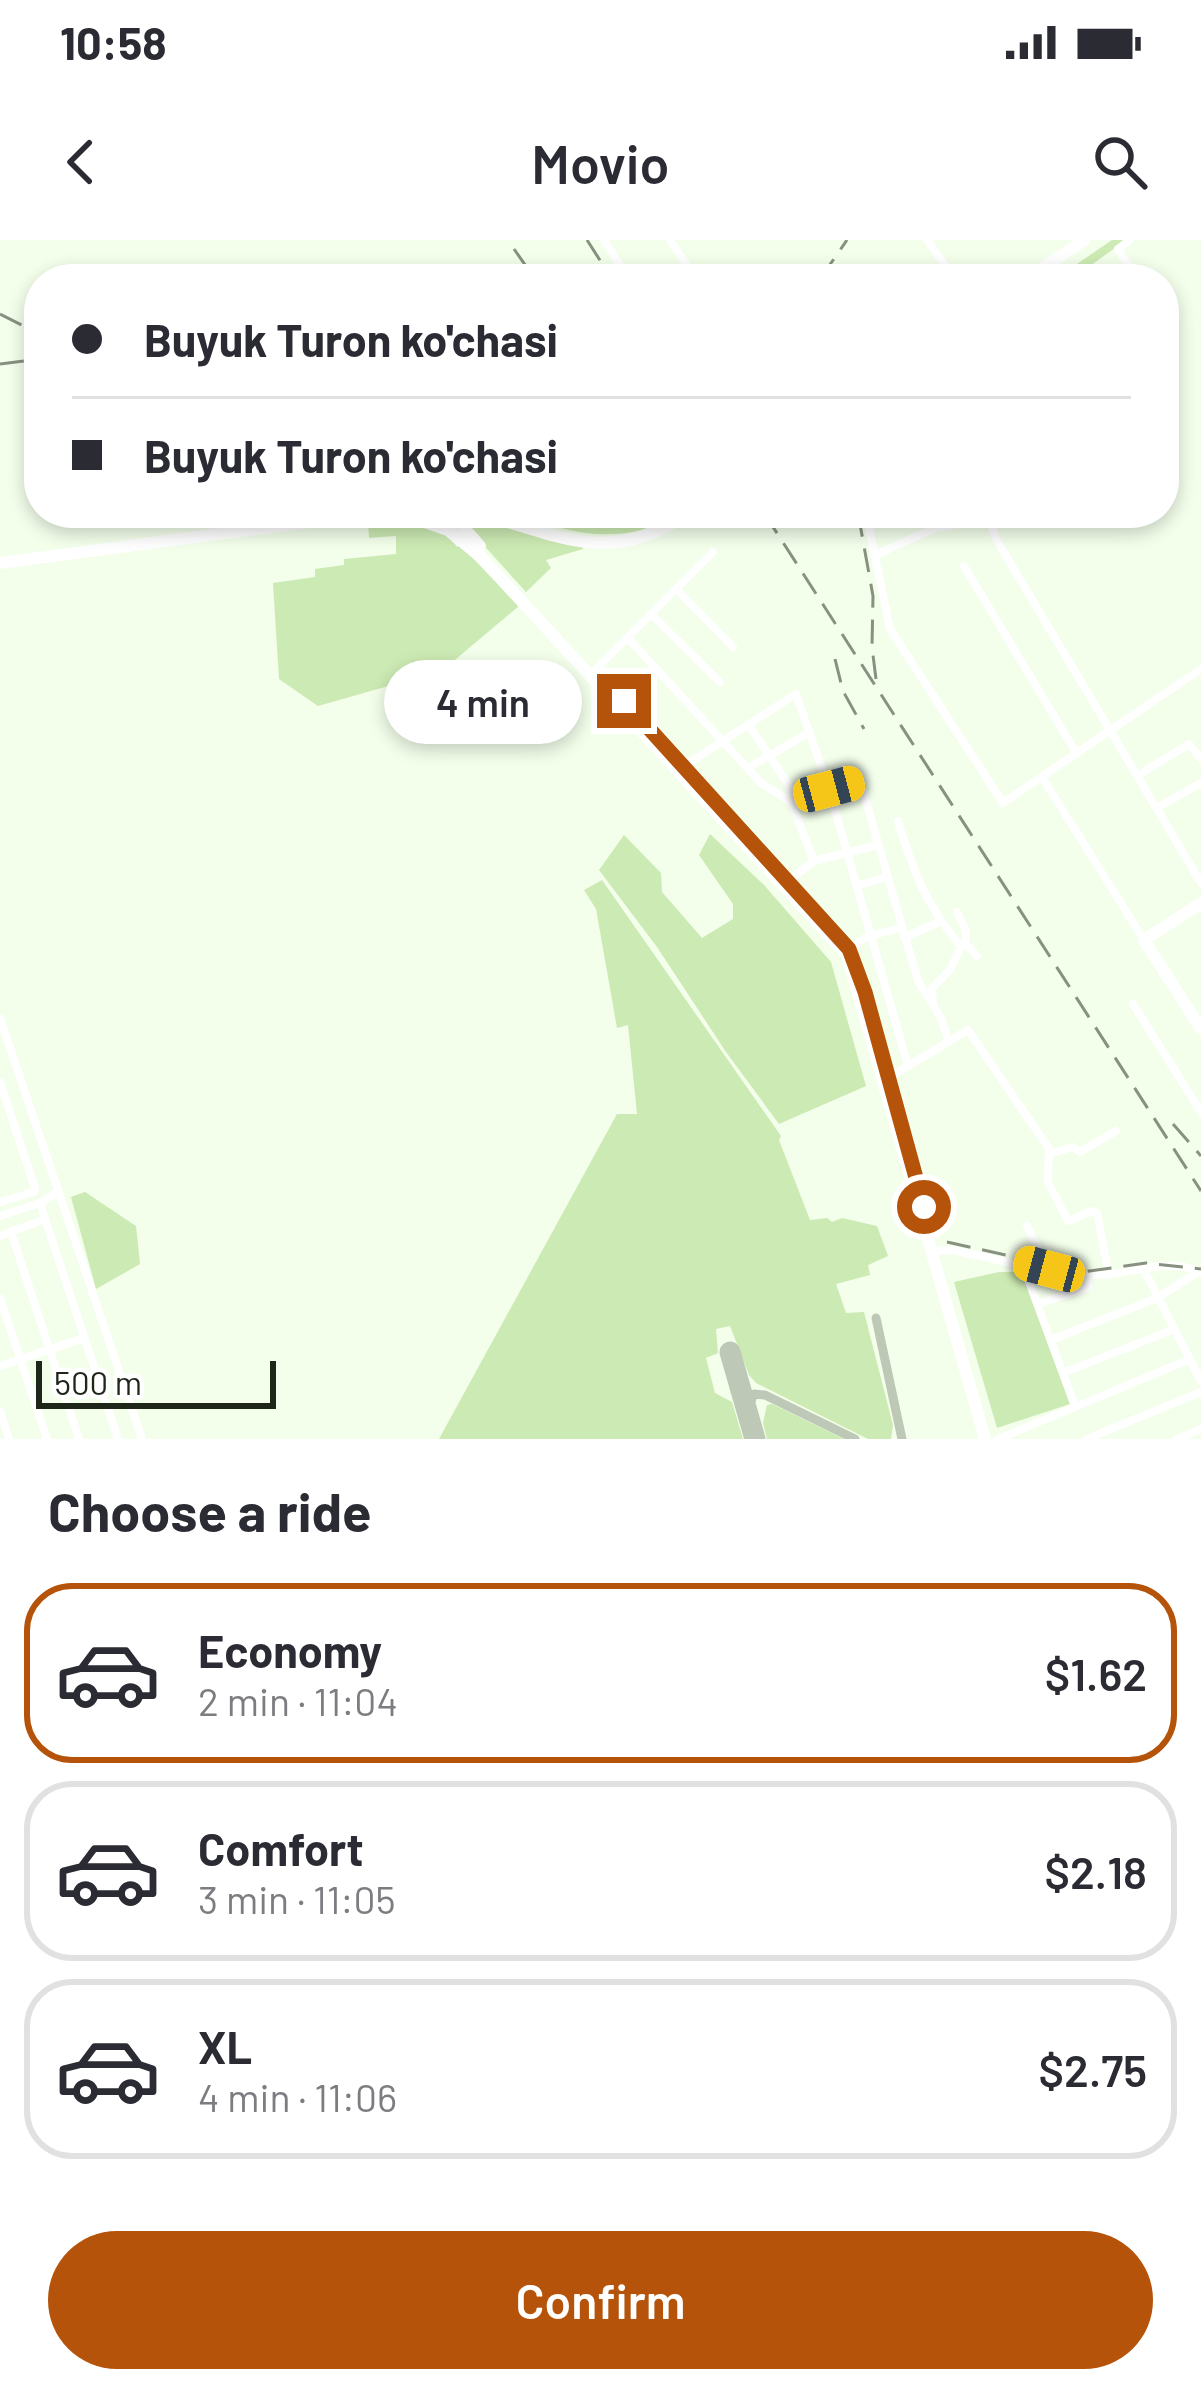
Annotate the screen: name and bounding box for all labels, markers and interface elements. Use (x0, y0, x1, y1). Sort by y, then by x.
text: 10:58 (60, 15, 167, 69)
icon: back (48, 129, 114, 195)
icon: search (1087, 129, 1153, 195)
text: Movio (531, 130, 670, 195)
text: Buyuk Turon ko'chasi (144, 312, 558, 366)
text: Buyuk Turon ko'chasi (144, 428, 558, 482)
callout: 4 min (384, 659, 582, 743)
route end (597, 674, 651, 728)
text: 4 min (436, 678, 530, 725)
car (790, 762, 868, 816)
route start (897, 1180, 951, 1234)
car (1010, 1242, 1088, 1296)
scale bar (36, 1355, 276, 1408)
text: 500 m (54, 1362, 142, 1402)
text: Choose a ride (48, 1478, 372, 1543)
icon: car (54, 1619, 162, 1727)
text: Economy (198, 1623, 382, 1677)
text: $1.62 (1045, 1646, 1147, 1700)
text: 2 min · 11:04 (198, 1677, 398, 1724)
icon: car (54, 1817, 162, 1925)
text: Comfort (198, 1821, 364, 1875)
text: $2.18 (1045, 1844, 1147, 1898)
text: 3 min · 11:05 (198, 1875, 396, 1922)
icon: car (54, 2015, 162, 2123)
text: XL (198, 2019, 252, 2073)
text: $2.75 (1039, 2042, 1147, 2096)
text: 4 min · 11:06 (198, 2073, 397, 2120)
button: Confirm (48, 2231, 1153, 2369)

